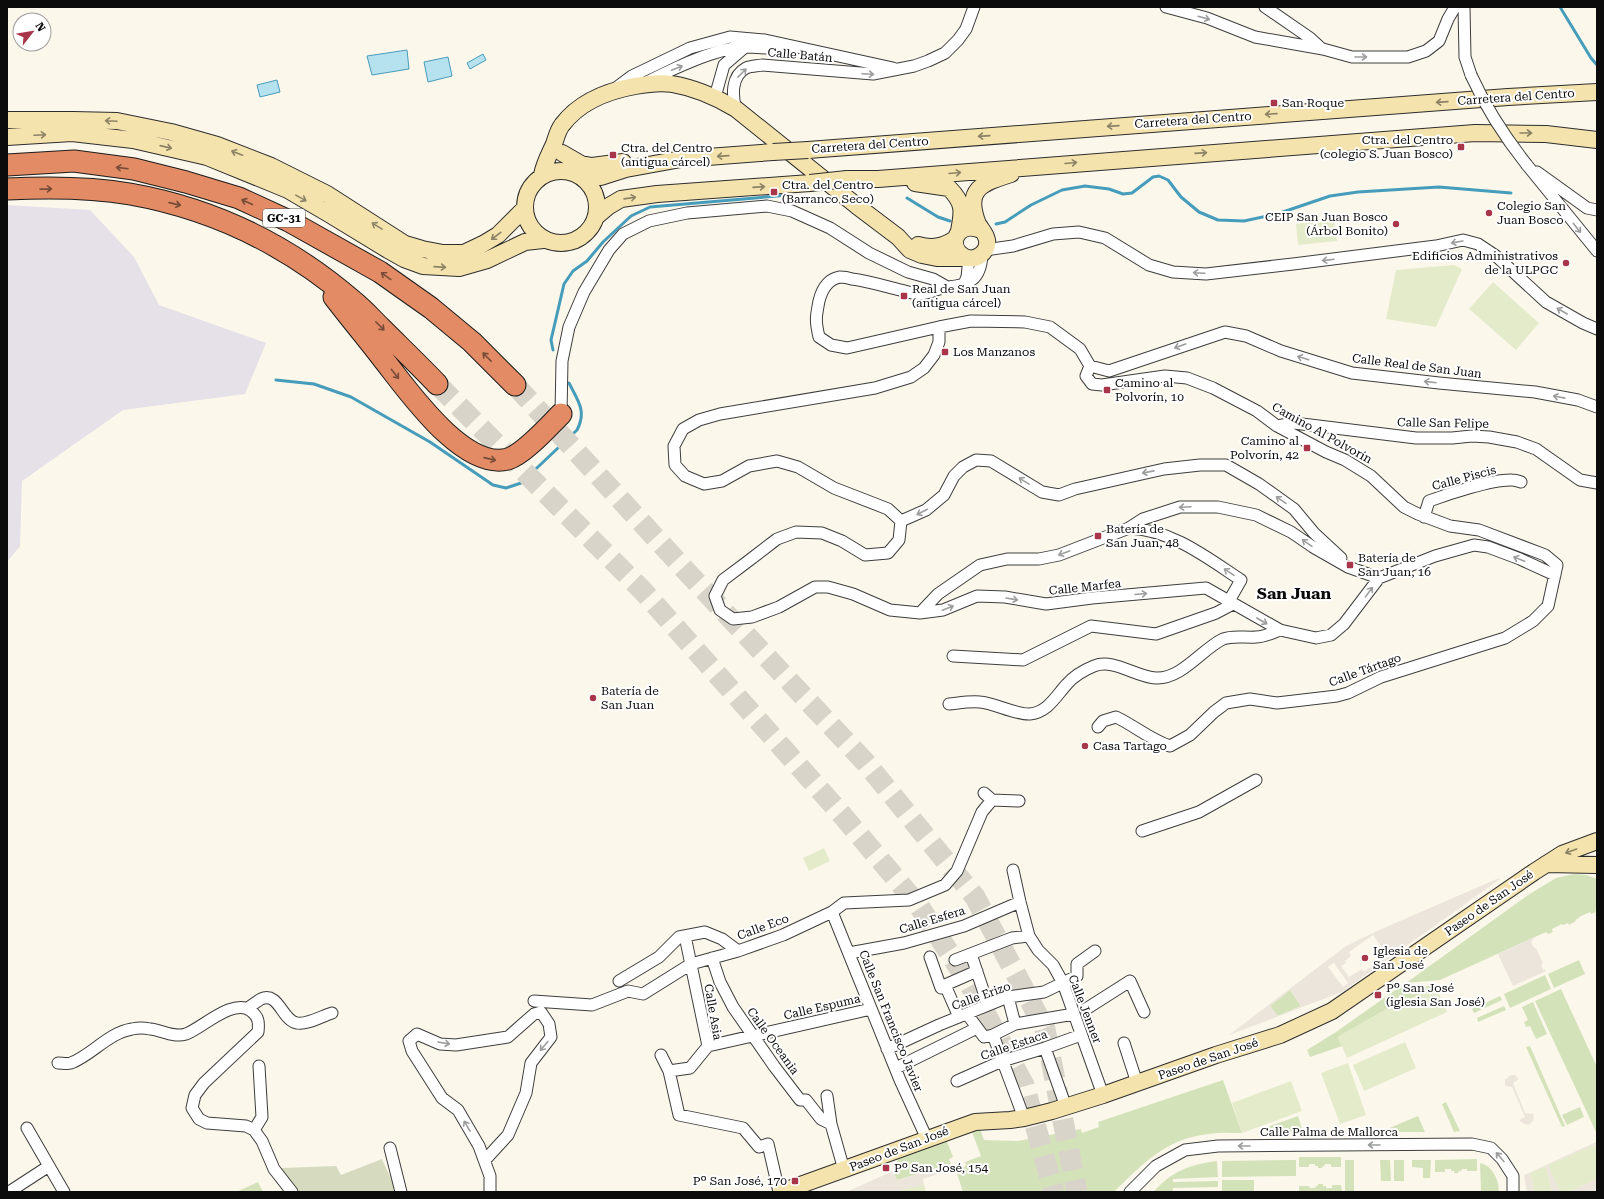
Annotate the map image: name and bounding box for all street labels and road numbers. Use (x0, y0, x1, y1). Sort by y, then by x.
street label: Calle Batán (767, 45, 833, 65)
street label: Carretera del Centro (1457, 86, 1575, 108)
street label: Carretera del Centro (1134, 109, 1252, 131)
street label: Carretera del Centro (811, 134, 929, 156)
road number: GC-31 (263, 209, 305, 227)
street label: Calle Real de San Juan (1351, 351, 1483, 381)
street label: Camino Al Polvorín (1269, 400, 1375, 467)
street label: Calle San Felipe (1397, 415, 1490, 431)
street label: Calle Piscis (1430, 463, 1498, 493)
street label: Calle Marfea (1048, 576, 1122, 598)
street label: Calle Tártago (1327, 650, 1403, 690)
street label: Paseo de San José (1442, 867, 1536, 939)
street label: Calle Esfera (897, 903, 967, 937)
street label: Calle Eco (735, 911, 791, 943)
street label: Calle San Francisco Javier (856, 948, 926, 1094)
street label: Calle Jenner (1066, 973, 1105, 1045)
street label: Calle Erizo (950, 979, 1012, 1013)
street label: Calle Asia (701, 983, 725, 1042)
street label: Calle Espuma (782, 991, 862, 1023)
street label: Calle Oceania (744, 1005, 802, 1078)
street label: Calle Estaca (979, 1027, 1050, 1063)
street label: Paseo de San José (1156, 1035, 1260, 1083)
street label: Paseo de San José (848, 1124, 951, 1174)
street label: Calle Palma de Mallorca (1260, 1125, 1399, 1139)

